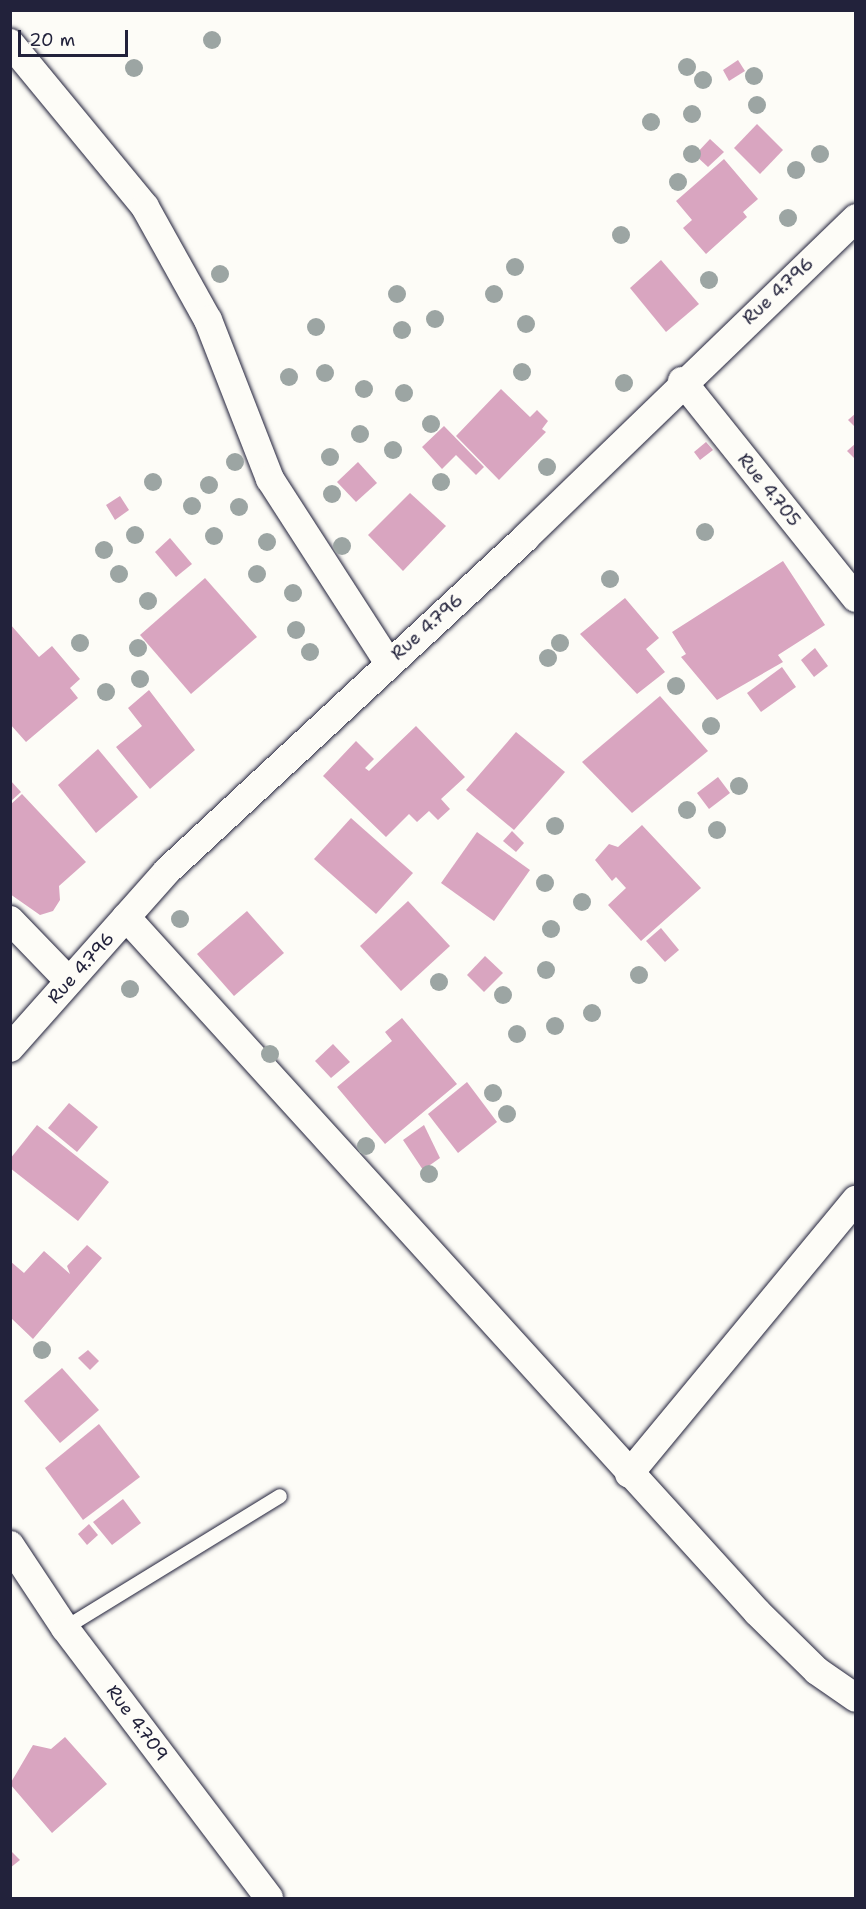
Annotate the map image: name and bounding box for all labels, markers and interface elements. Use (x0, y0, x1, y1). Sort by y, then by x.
scale bar (21, 18, 130, 56)
text: 20 m (29, 28, 75, 52)
street label: Rue 4.796 (738, 253, 818, 329)
street label: Rue 4.705 (733, 449, 805, 531)
street label: Rue 4.796 (387, 589, 467, 665)
street label: Rue 4.796 (43, 928, 119, 1008)
street label: Rue 4.709 (102, 1681, 172, 1765)

